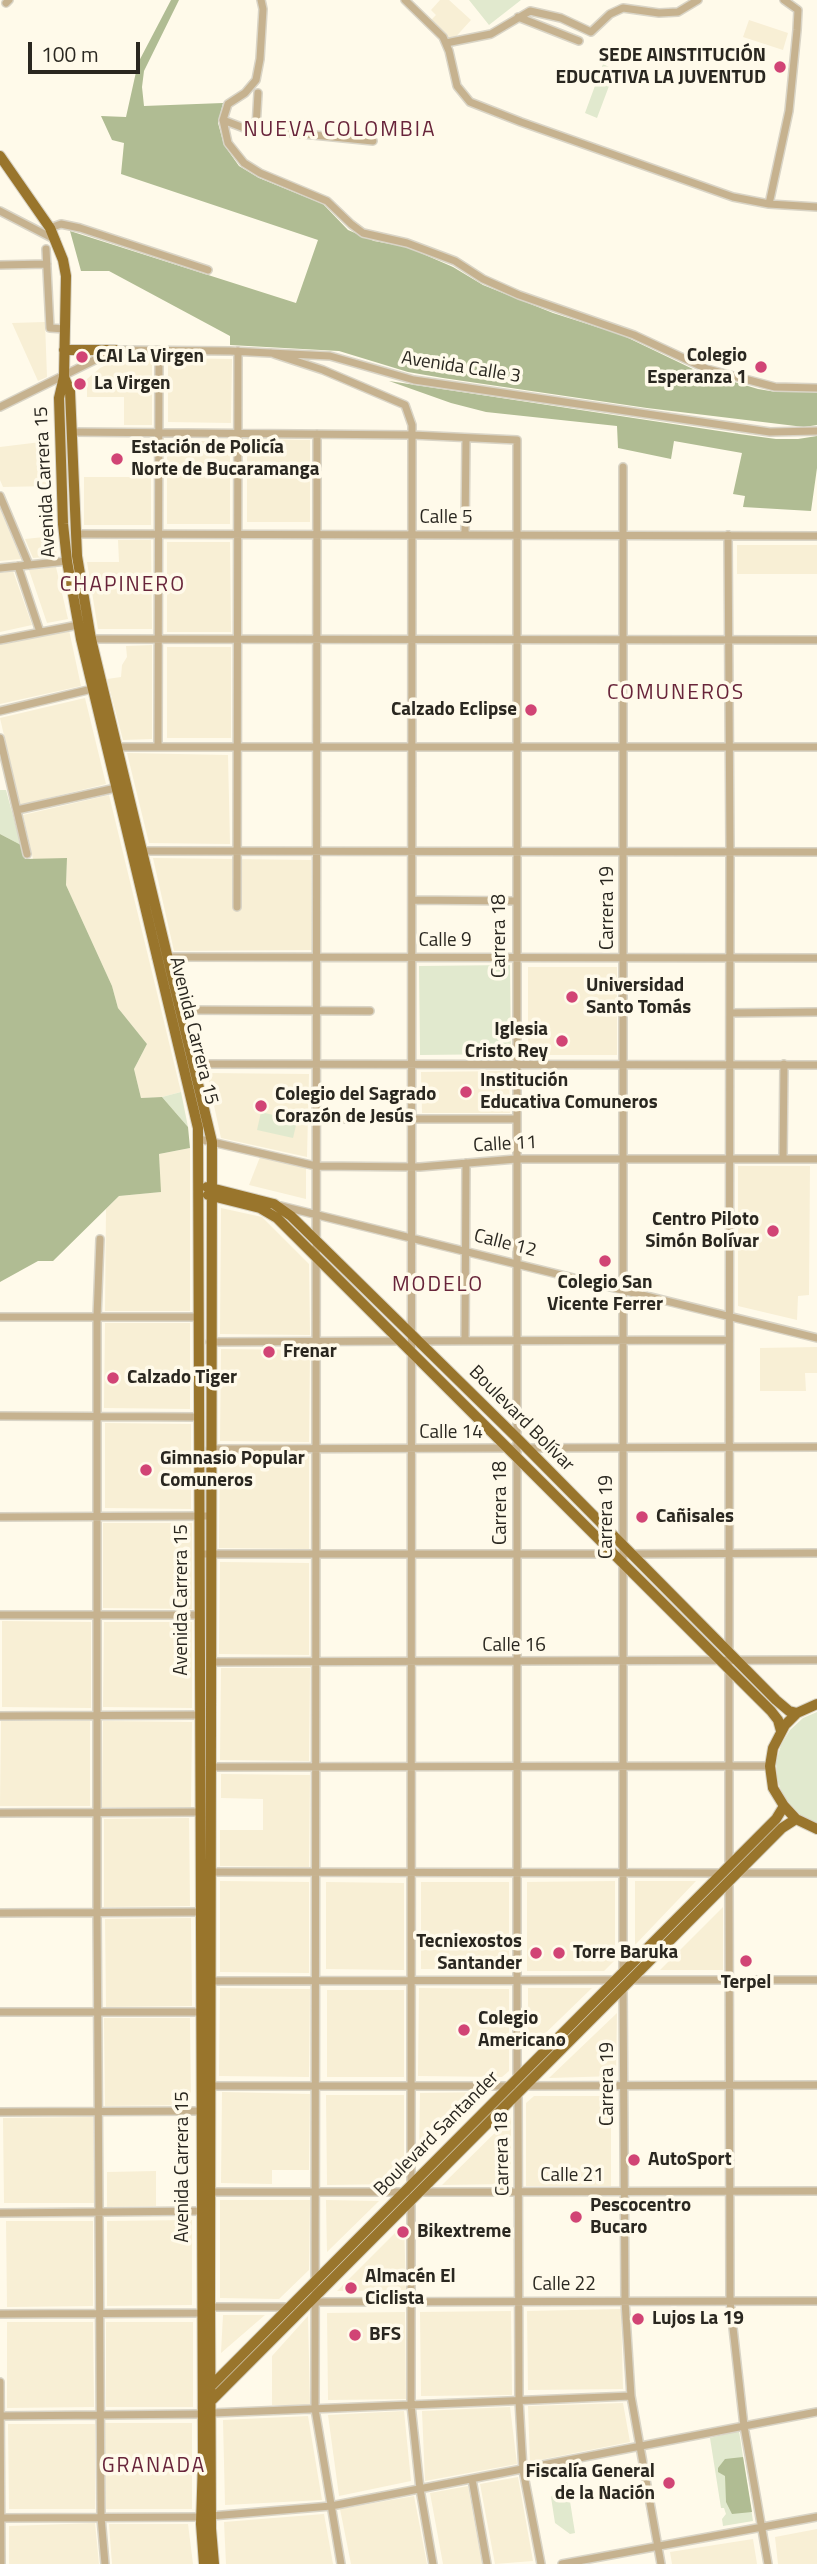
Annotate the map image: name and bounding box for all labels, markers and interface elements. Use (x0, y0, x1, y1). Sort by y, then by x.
scale bar (32, 28, 144, 72)
text: 100 m (41, 38, 98, 70)
place label: SEDE AINSTITUCIÓN EDUCATIVA LA JUVENTUD (555, 45, 766, 89)
marker: SEDE AINSTITUCIÓN EDUCATIVA LA JUVENTUD (772, 59, 788, 75)
district label: NUEVA COLOMBIA (245, 118, 435, 144)
place label: Colegio Esperanza 1 (647, 345, 747, 389)
place label: CAI La Virgen (96, 346, 204, 368)
street label: Avenida Calle 3 (400, 347, 522, 389)
marker: CAI La Virgen (74, 349, 90, 365)
marker: Colegio Esperanza 1 (753, 359, 769, 375)
place label: La Virgen (94, 373, 171, 395)
marker: La Virgen (72, 376, 88, 392)
street label: Avenida Carrera 15 (31, 406, 61, 558)
place label: Estación de Policía Norte de Bucaramanga (131, 437, 319, 481)
marker: Estación de Policía Norte de Bucaramanga (109, 451, 125, 467)
street label: Calle 5 (419, 507, 473, 529)
district label: CHAPINERO (61, 573, 185, 599)
district label: COMUNEROS (608, 681, 744, 707)
place label: Calzado Eclipse (391, 699, 517, 721)
marker: Calzado Eclipse (523, 702, 539, 718)
street label: Carrera 19 (597, 866, 619, 950)
street label: Carrera 18 (489, 894, 511, 978)
street label: Calle 9 (418, 930, 472, 952)
street label: Avenida Carrera 15 (164, 955, 222, 1107)
place label: Universidad Santo Tomás (586, 975, 691, 1019)
marker: Universidad Santo Tomás (564, 989, 580, 1005)
place label: Iglesia Cristo Rey (465, 1019, 548, 1063)
marker: Iglesia Cristo Rey (554, 1033, 570, 1049)
place label: Institución Educativa Comuneros (480, 1070, 658, 1114)
place label: Colegio del Sagrado Corazón de Jesús (275, 1084, 436, 1128)
marker: Institución Educativa Comuneros (458, 1084, 474, 1100)
marker: Colegio del Sagrado Corazón de Jesús (253, 1098, 269, 1114)
street label: Calle 11 (473, 1132, 537, 1158)
place label: Centro Piloto Simón Bolívar (645, 1209, 759, 1253)
marker: Centro Piloto Simón Bolívar (765, 1223, 781, 1239)
street label: Calle 12 (471, 1225, 539, 1263)
marker: Colegio San Vicente Ferrer (597, 1253, 613, 1269)
place label: Colegio San Vicente Ferrer (547, 1272, 663, 1316)
district label: MODELO (393, 1273, 483, 1299)
place label: Frenar (283, 1341, 337, 1363)
marker: Frenar (261, 1344, 277, 1360)
street label: Boulevard Bolívar (463, 1361, 579, 1477)
place label: Calzado Tiger (127, 1367, 237, 1389)
marker: Calzado Tiger (105, 1370, 121, 1386)
street label: Calle 14 (419, 1422, 483, 1444)
place label: Gimnasio Popular Comuneros (160, 1448, 305, 1492)
street label: Carrera 18 (490, 1461, 512, 1545)
marker: Gimnasio Popular Comuneros (138, 1462, 154, 1478)
street label: Carrera 19 (596, 1475, 618, 1559)
place label: Cañisales (656, 1506, 734, 1528)
marker: Cañisales (634, 1509, 650, 1525)
street label: Avenida Carrera 15 (171, 1524, 193, 1676)
street label: Calle 16 (482, 1635, 546, 1657)
place label: Tecniexostos Santander (416, 1931, 522, 1975)
place label: Torre Baruka (573, 1942, 678, 1964)
marker: Tecniexostos Santander (528, 1945, 544, 1961)
marker: Torre Baruka (551, 1945, 567, 1961)
marker: Terpel (738, 1953, 754, 1969)
place label: Terpel (721, 1972, 771, 1994)
place label: Colegio Americano (478, 2008, 566, 2052)
marker: Colegio Americano (456, 2022, 472, 2038)
street label: Carrera 19 (597, 2042, 619, 2126)
street label: Boulevard Santander (370, 2067, 504, 2201)
street label: Avenida Carrera 15 (172, 2091, 194, 2243)
street label: Carrera 18 (491, 2112, 515, 2196)
place label: AutoSport (648, 2149, 732, 2171)
marker: AutoSport (626, 2152, 642, 2168)
street label: Calle 21 (540, 2165, 604, 2187)
place label: Pescocentro Bucaro (590, 2195, 691, 2239)
marker: Pescocentro Bucaro (568, 2209, 584, 2225)
place label: Bikextreme (417, 2221, 511, 2243)
marker: Bikextreme (395, 2224, 411, 2240)
place label: Almacén El Ciclista (365, 2266, 456, 2310)
street label: Calle 22 (532, 2274, 596, 2296)
marker: Almacén El Ciclista (343, 2280, 359, 2296)
place label: Lujos La 19 (652, 2308, 744, 2330)
marker: Lujos La 19 (630, 2311, 646, 2327)
place label: BFS (369, 2324, 401, 2346)
marker: BFS (347, 2327, 363, 2343)
district label: GRANADA (103, 2454, 205, 2480)
place label: Fiscalía General de la Nación (526, 2461, 655, 2505)
marker: Fiscalía General de la Nación (661, 2475, 677, 2491)

